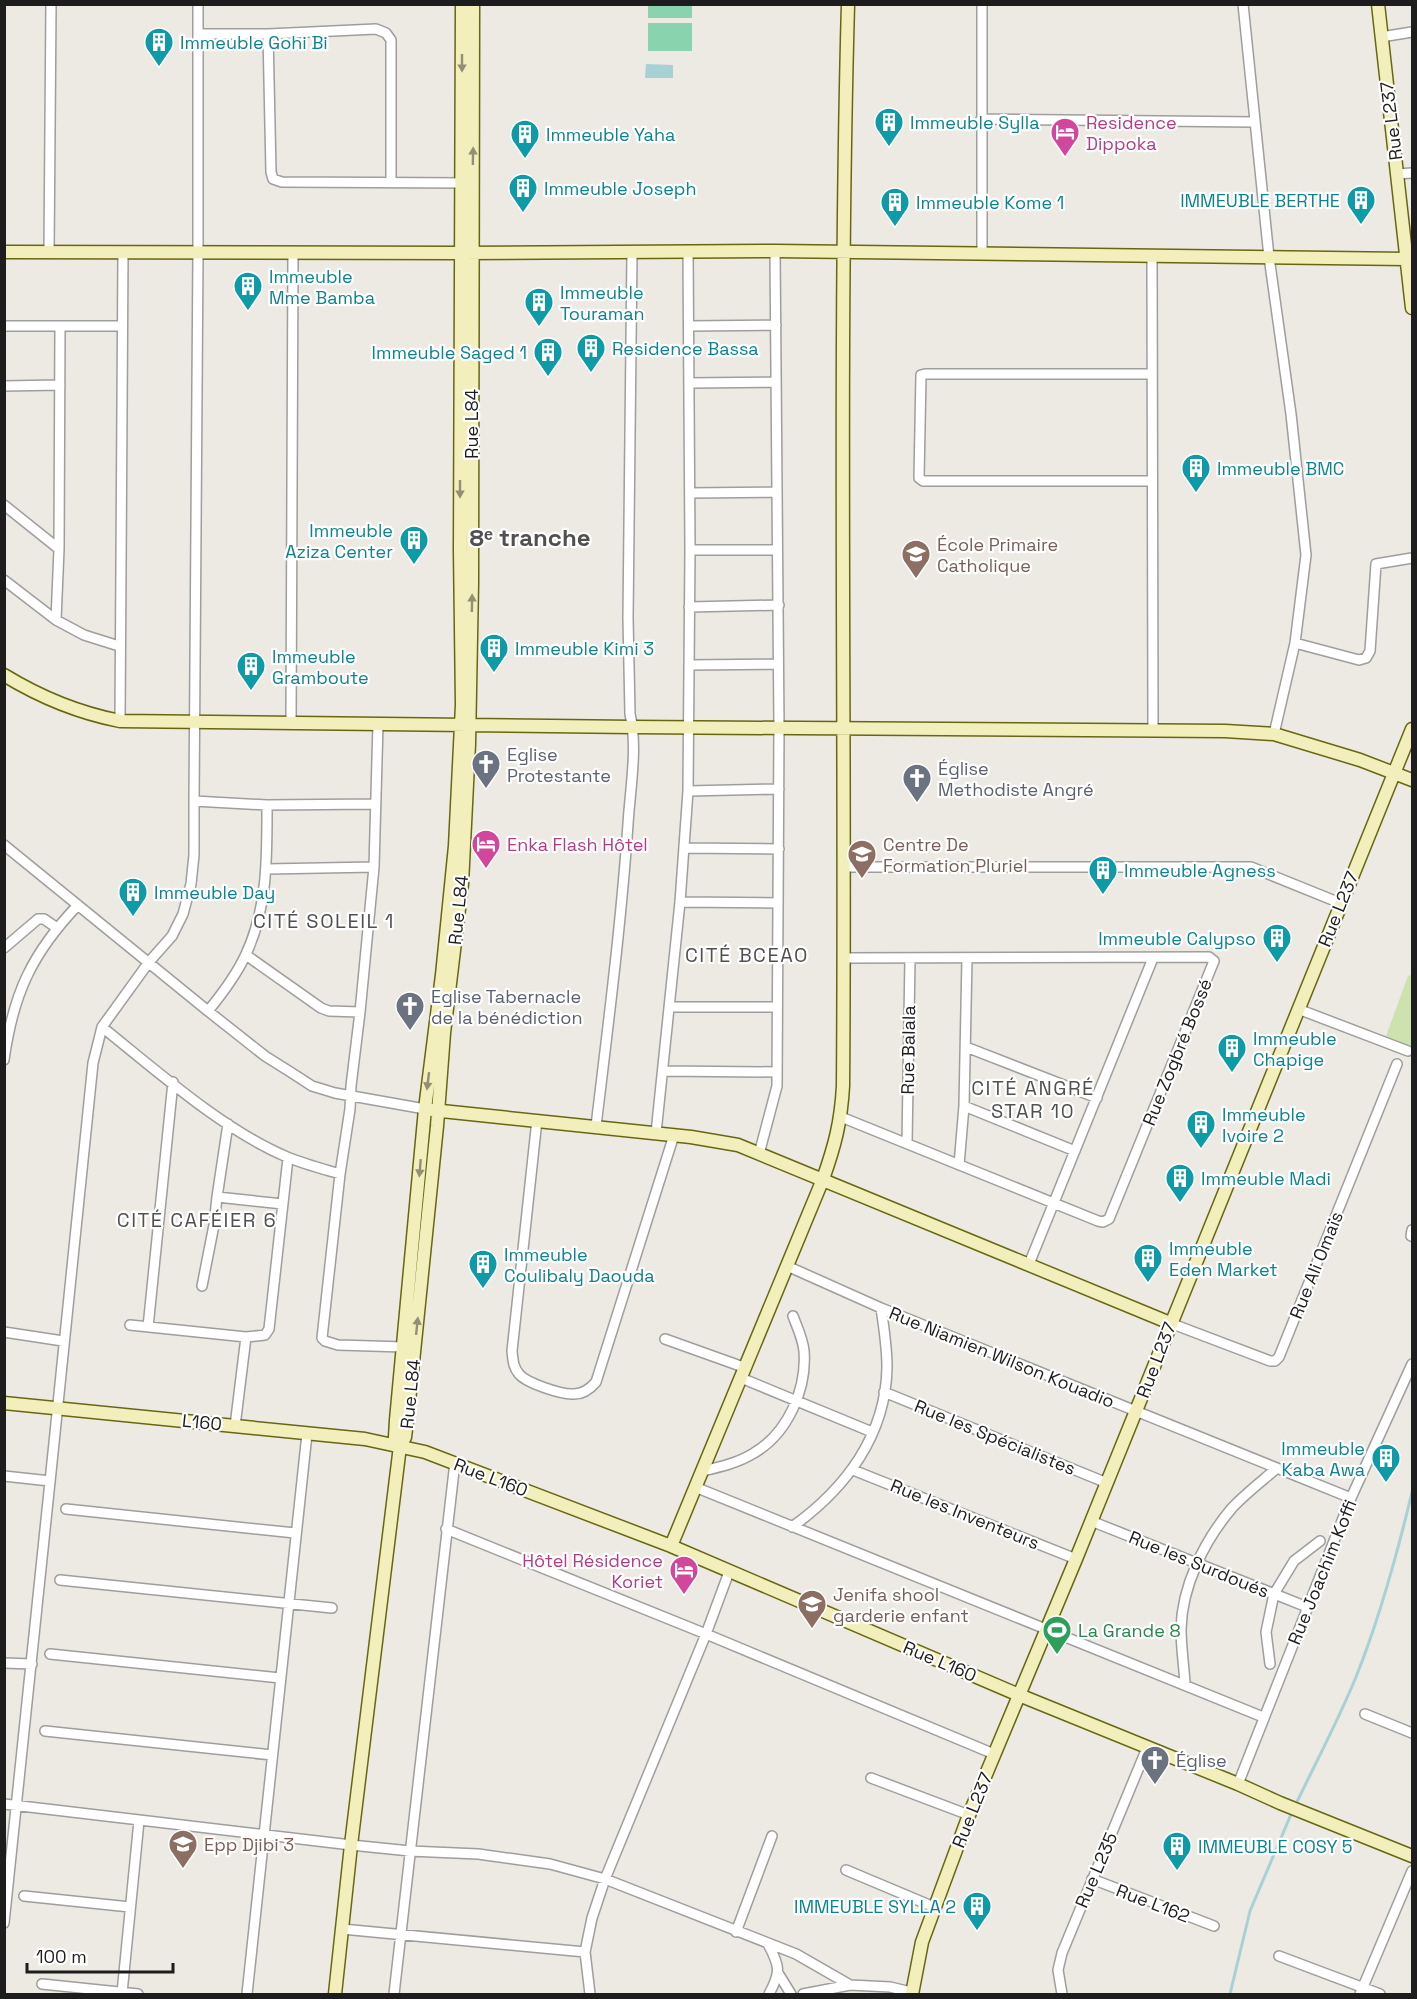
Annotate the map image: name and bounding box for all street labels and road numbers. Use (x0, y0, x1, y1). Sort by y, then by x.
street label: Rue L237 (1375, 80, 1407, 162)
street label: Rue L84 (460, 389, 483, 459)
street label: Rue L237 (1312, 868, 1364, 950)
street label: Rue L84 (443, 874, 473, 946)
street label: Rue Zogbré Bossé (1137, 975, 1217, 1129)
street label: Rue Balala (896, 1005, 920, 1095)
street label: Rue Ali Omaïs (1284, 1208, 1348, 1322)
street label: Rue Niamien Wilson Kouadio (886, 1301, 1118, 1413)
street label: Rue L237 (1131, 1319, 1181, 1401)
street label: Rue L84 (395, 1358, 425, 1430)
street label: Rue les Spécialistes (911, 1394, 1079, 1480)
street label: L160 (181, 1408, 223, 1436)
street label: Rue L160 (451, 1452, 531, 1502)
street label: Rue les Inventeurs (887, 1474, 1043, 1554)
street label: Rue Joachim Koffi (1282, 1496, 1362, 1648)
street label: Rue les Surdoués (1126, 1525, 1272, 1603)
street label: Rue L160 (900, 1635, 980, 1687)
street label: Rue L237 (946, 1769, 998, 1851)
street label: Rue L235 (1070, 1829, 1122, 1911)
street label: Rue L162 (1113, 1879, 1193, 1927)

